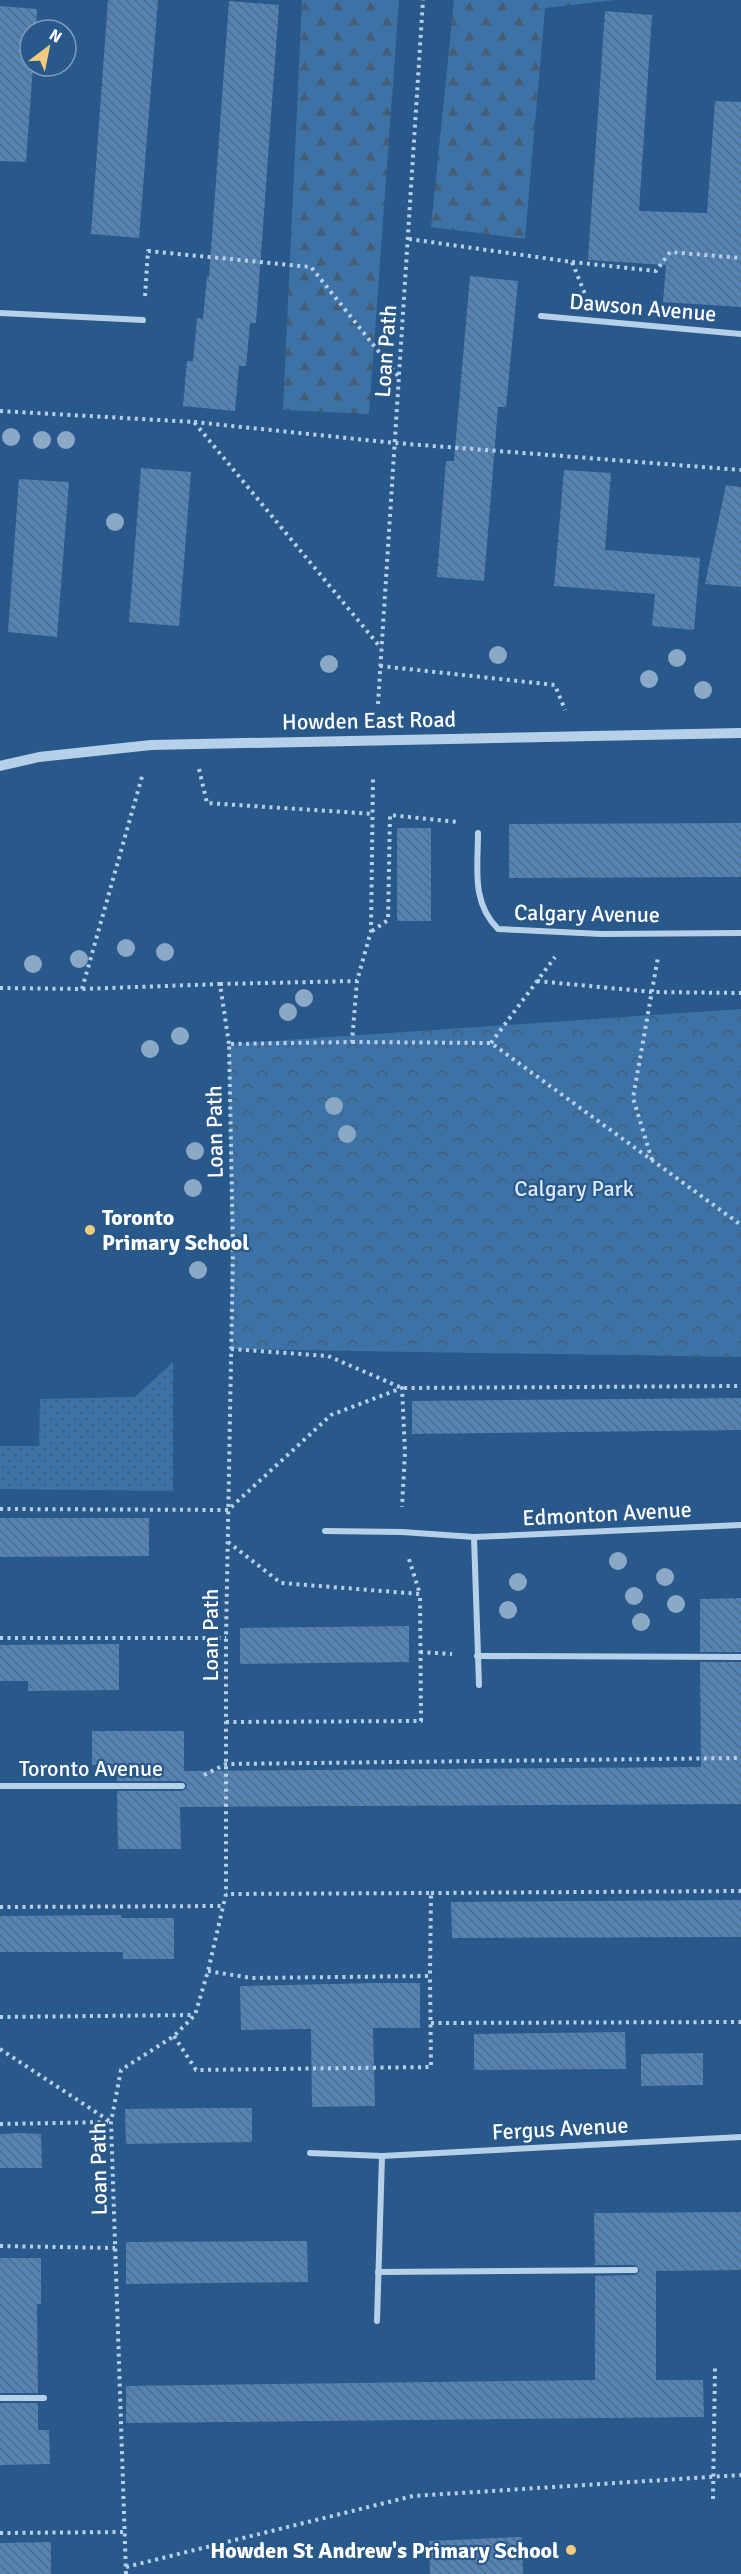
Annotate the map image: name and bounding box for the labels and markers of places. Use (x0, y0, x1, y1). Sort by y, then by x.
place label: Toronto Primary School (102, 1204, 249, 1256)
marker: Toronto Primary School (83, 1223, 97, 1237)
place label: Howden St Andrew's Primary School (210, 2537, 559, 2564)
marker: Howden St Andrew's Primary School (564, 2543, 578, 2557)

